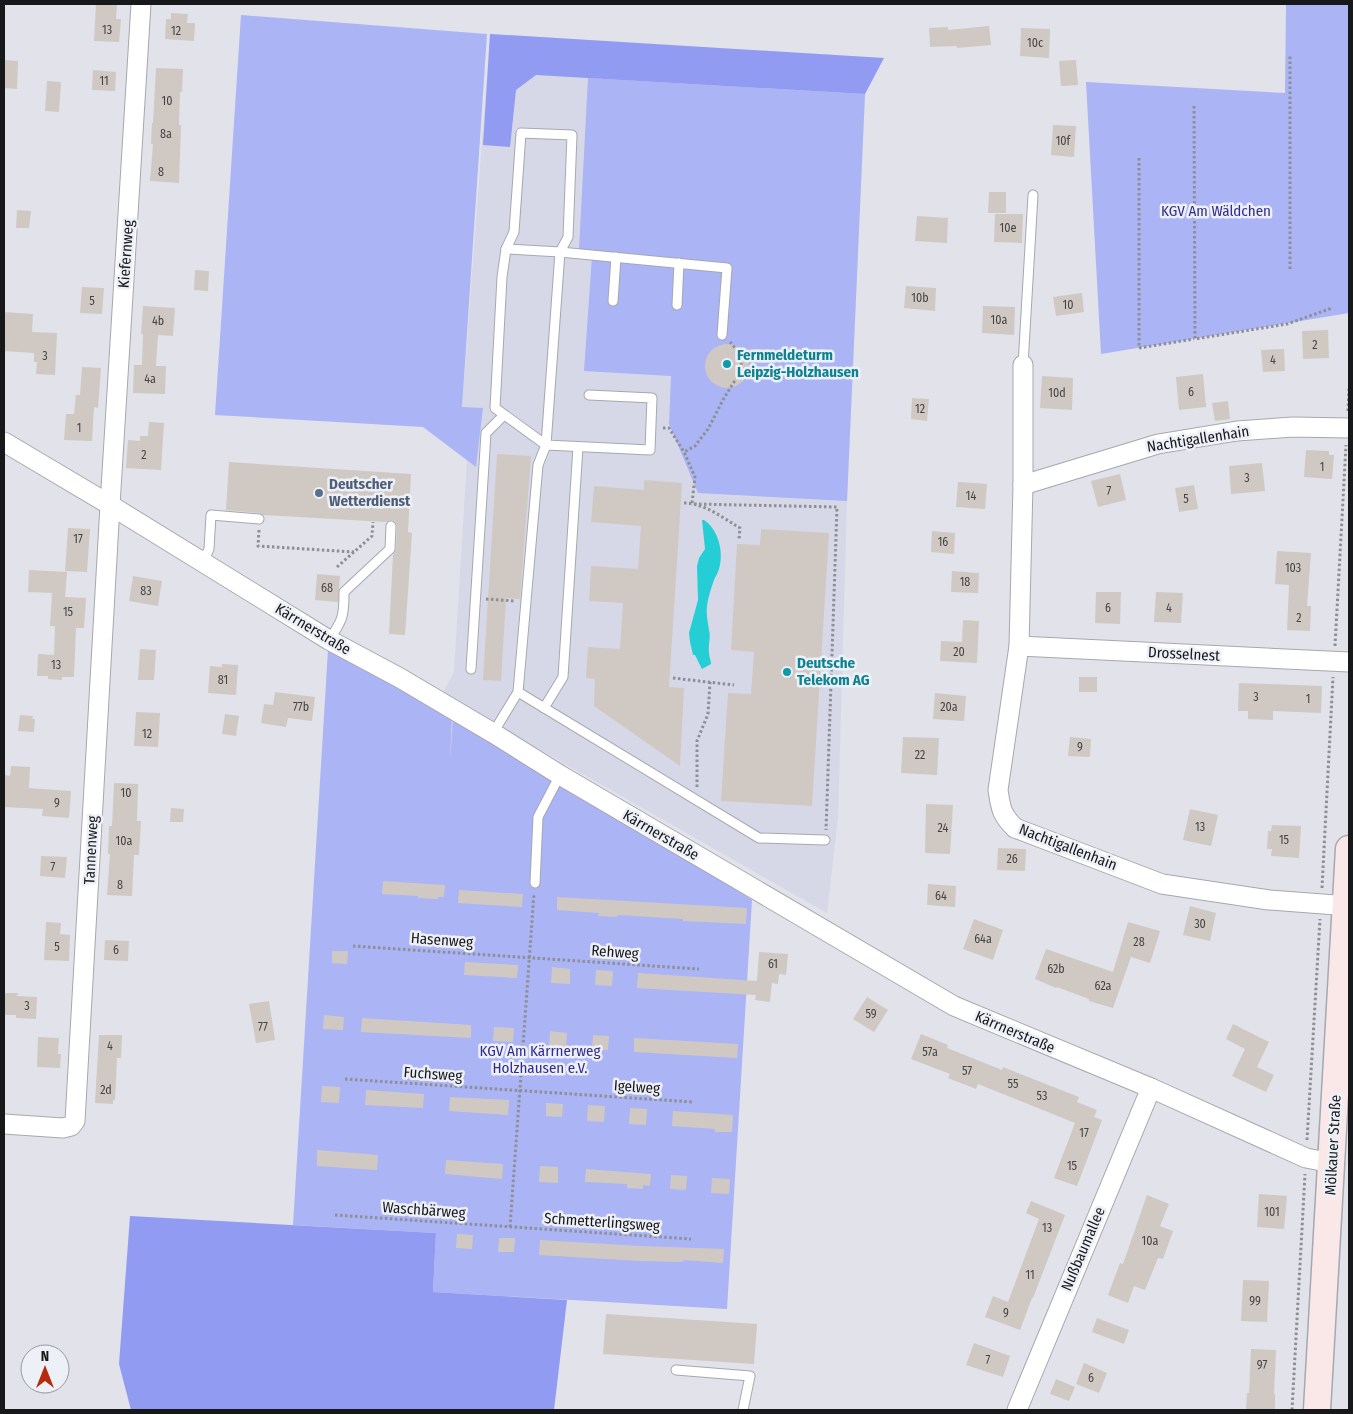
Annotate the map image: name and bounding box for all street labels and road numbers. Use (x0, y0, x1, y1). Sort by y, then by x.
street label: Kiefernweg (115, 219, 137, 289)
street label: Nachtigallenhain (1145, 422, 1251, 456)
street label: Kärrnerstraße (272, 599, 354, 659)
street label: Drosselnest (1148, 643, 1221, 665)
street label: Kärrnerstraße (620, 806, 702, 864)
street label: Tannenweg (80, 815, 102, 885)
street label: Nachtigallenhain (1016, 820, 1120, 874)
street label: Hasenweg (410, 929, 474, 951)
street label: Rehweg (591, 941, 639, 963)
street label: Kärrnerstraße (972, 1007, 1058, 1057)
street label: Fuchsweg (403, 1063, 463, 1085)
street label: Igelweg (613, 1076, 661, 1098)
street label: Mölkauer Straße (1321, 1094, 1345, 1196)
street label: Waschbärweg (382, 1198, 466, 1222)
street label: Nußbaumallee (1057, 1204, 1109, 1294)
street label: Schmetterlingsweg (543, 1209, 661, 1235)

